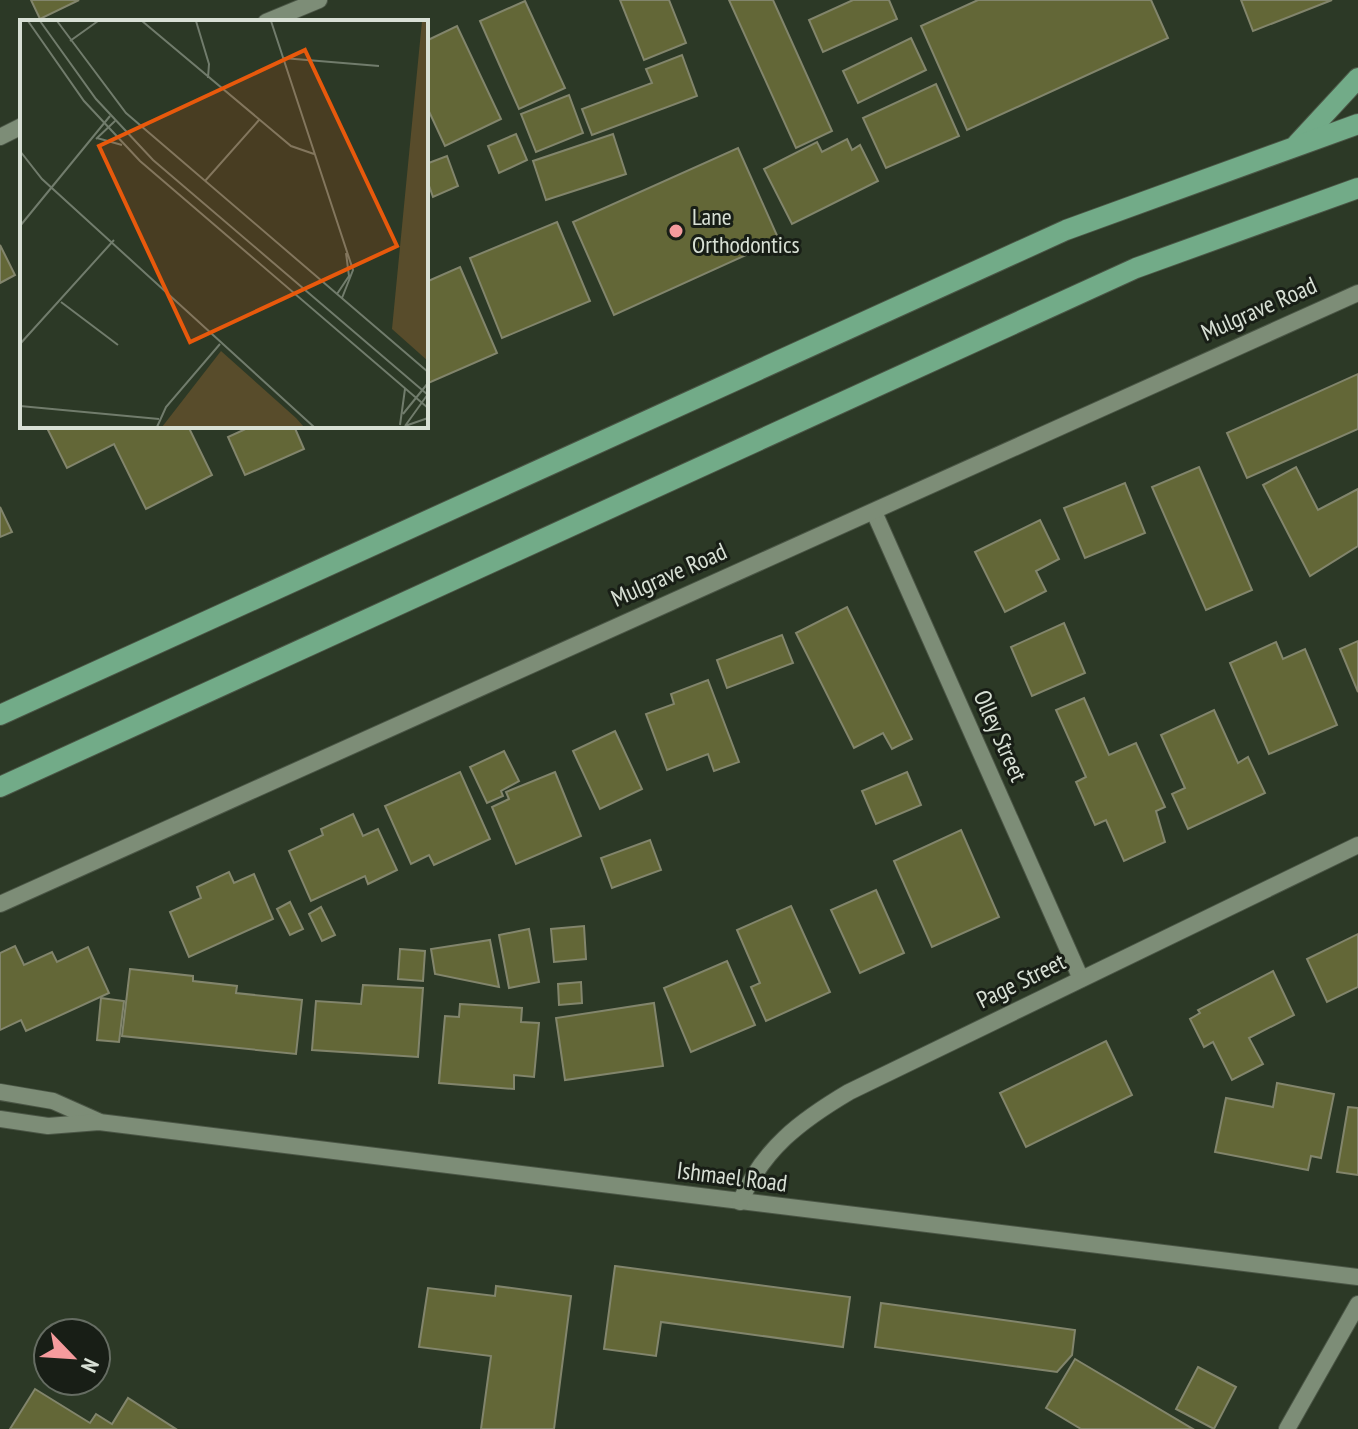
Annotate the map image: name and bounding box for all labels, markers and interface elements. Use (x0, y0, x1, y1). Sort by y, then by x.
inset map (20, 20, 428, 428)
place label: Lane Orthodontics (692, 201, 800, 260)
marker: Lane Orthodontics (667, 222, 685, 240)
street label: Mulgrave Road (1196, 269, 1321, 348)
street label: Mulgrave Road (606, 535, 731, 614)
street label: Olley Street (967, 685, 1034, 787)
street label: Page Street (971, 946, 1071, 1015)
street label: Ishmael Road (675, 1154, 789, 1199)
north arrow (32, 1317, 112, 1397)
text: N (75, 1354, 105, 1377)

